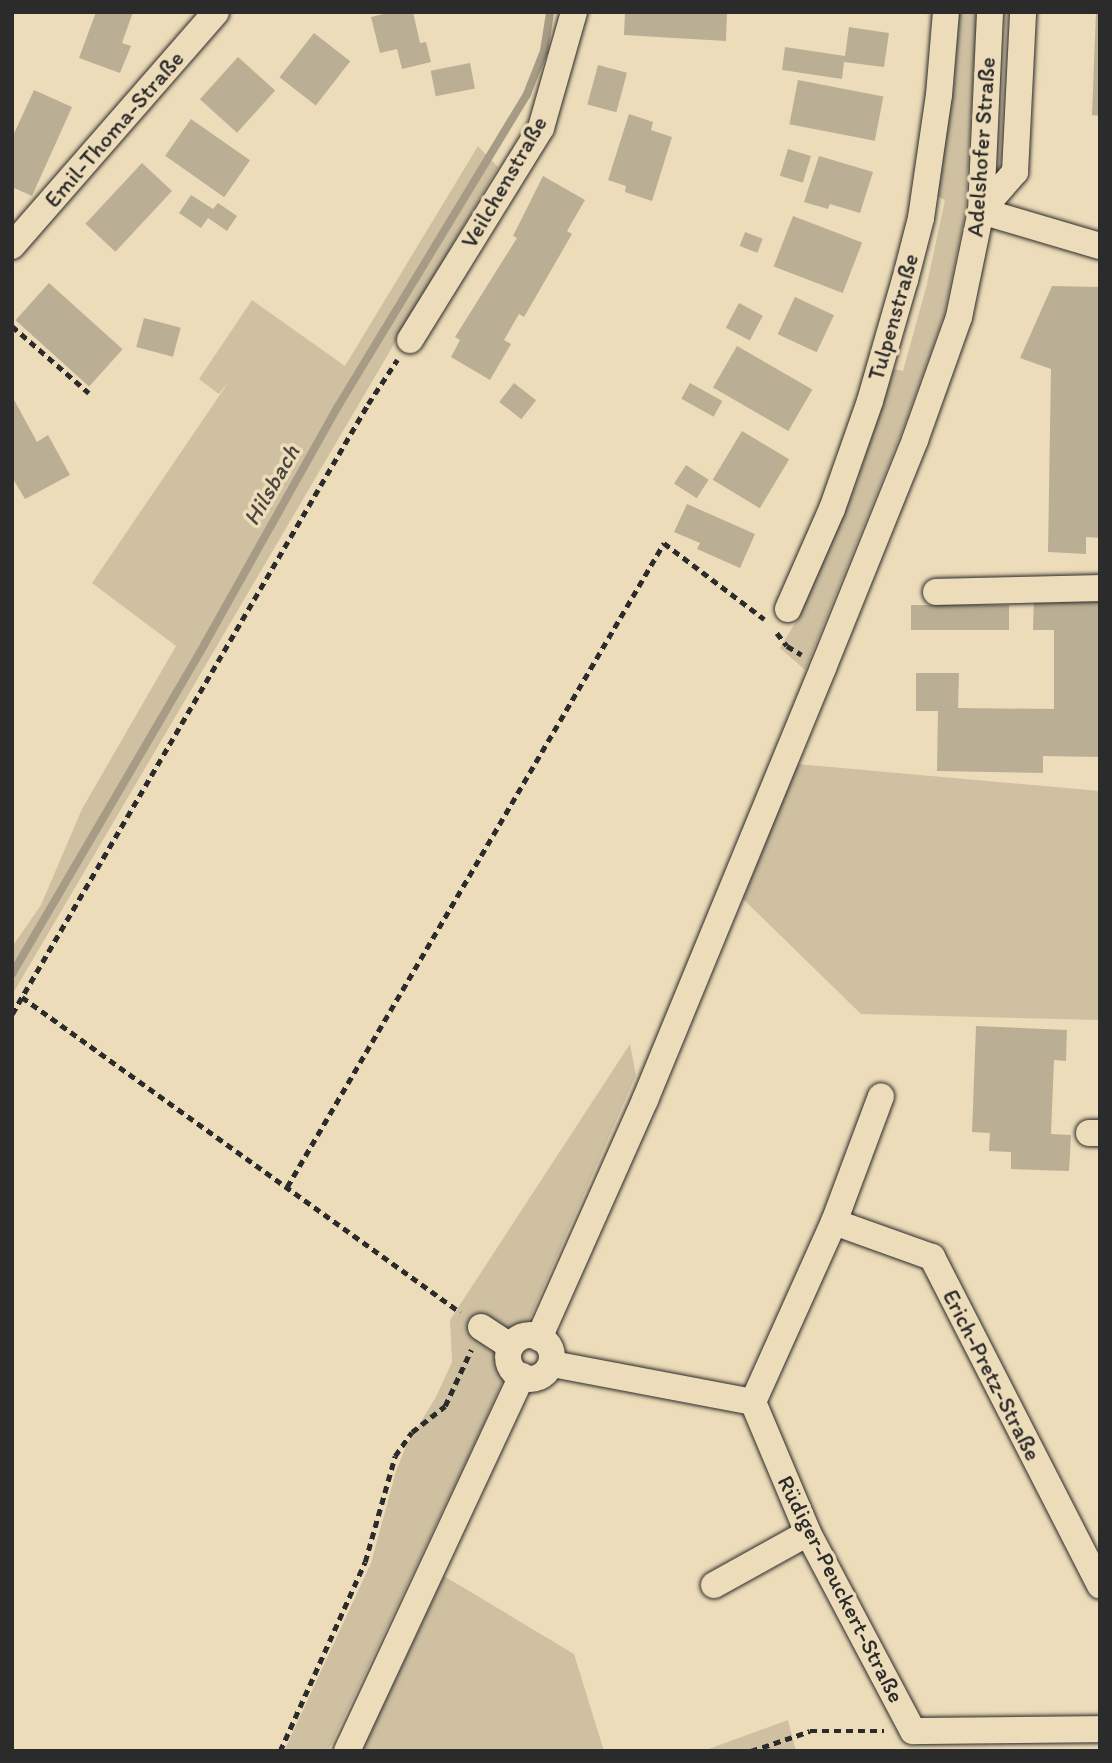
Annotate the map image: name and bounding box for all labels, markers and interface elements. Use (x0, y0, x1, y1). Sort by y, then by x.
street label: Emil-Thoma-Straße (38, 45, 190, 213)
street label: Adelshofer Straße (961, 56, 1001, 238)
street label: Veilchenstraße (455, 111, 553, 253)
street label: Tulpenstraße (862, 250, 924, 384)
water label: Hilsbach (237, 440, 305, 530)
street label: Erich-Pretz-Straße (937, 1285, 1047, 1465)
street label: Rüdiger-Peuckert-Straße (772, 1471, 910, 1707)

